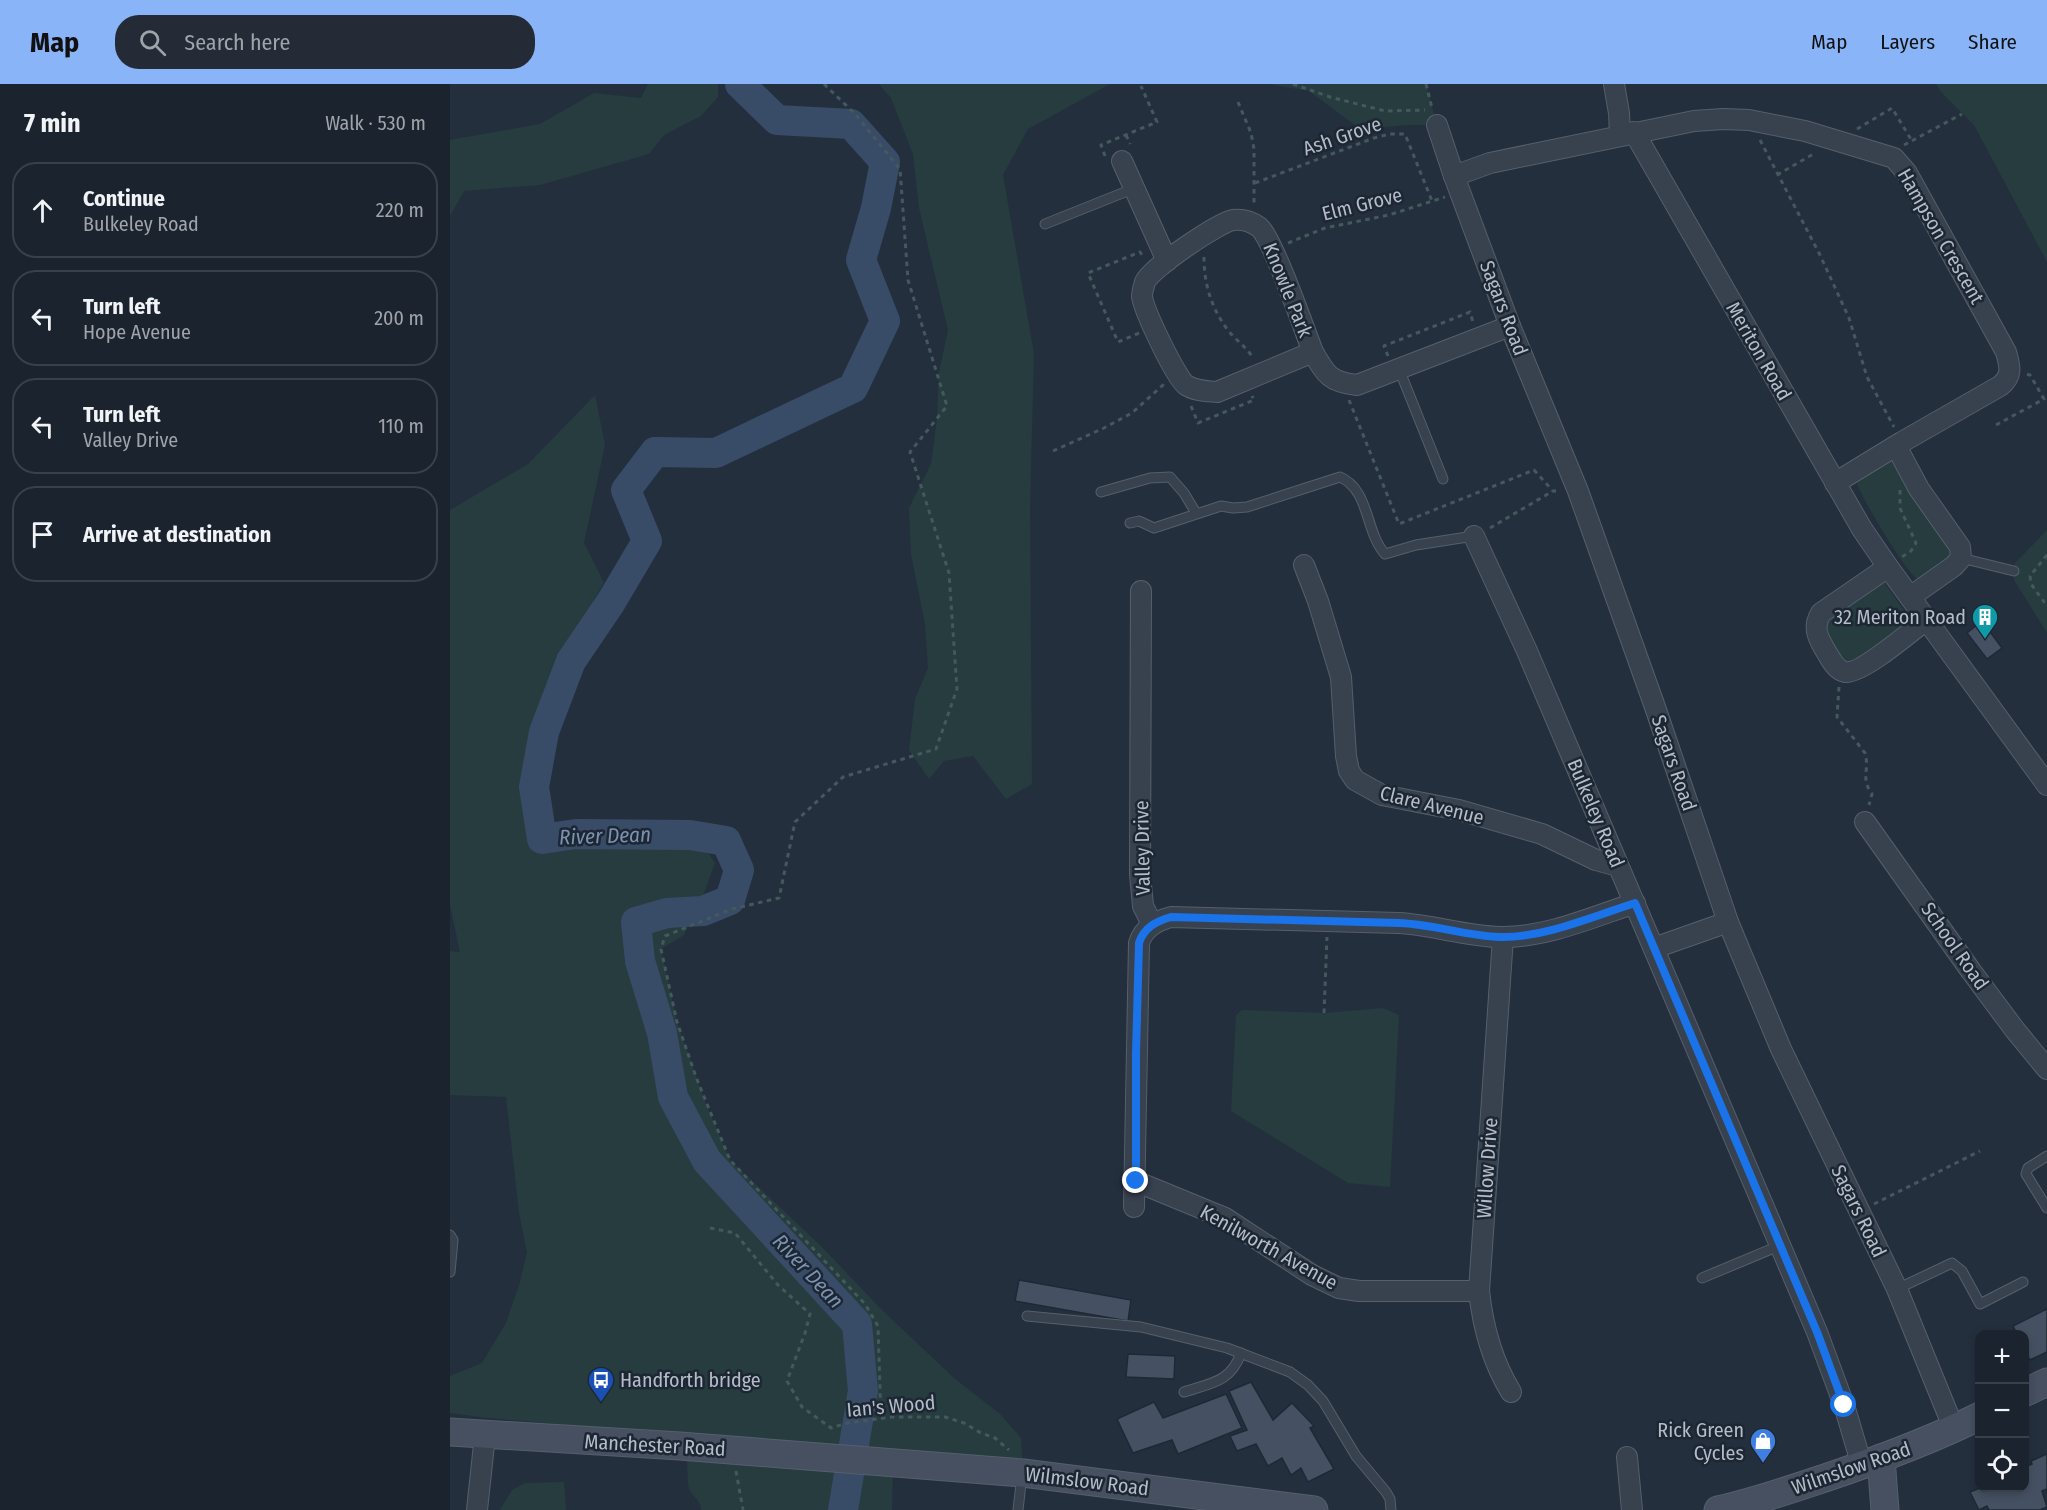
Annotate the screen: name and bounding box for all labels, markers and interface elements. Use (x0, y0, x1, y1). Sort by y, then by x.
search box (115, 15, 535, 69)
text: Map (30, 26, 79, 59)
icon: search (136, 26, 169, 59)
text: Search here (184, 29, 290, 56)
text: Map (1811, 29, 1847, 55)
text: Layers (1880, 29, 1935, 55)
text: Share (1968, 29, 2017, 55)
text: 7 min (24, 108, 81, 139)
text: Walk · 530 m (325, 111, 426, 135)
street label: Ash Grove (1300, 111, 1384, 161)
street label: Hampson Crescent (1893, 164, 1990, 308)
street label: Elm Grove (1319, 182, 1405, 226)
text: Continue (83, 185, 165, 212)
icon: ahead (26, 194, 59, 227)
text: 220 m (376, 198, 424, 222)
text: Bulkeley Road (83, 212, 199, 236)
street label: Knowle Park (1258, 239, 1318, 341)
street label: Sagars Road (1475, 257, 1533, 359)
text: Turn left (83, 293, 161, 320)
street label: Meriton Road (1721, 298, 1797, 404)
icon: left (26, 302, 59, 335)
text: 200 m (374, 306, 424, 330)
text: Hope Avenue (83, 320, 191, 344)
text: Turn left (83, 401, 161, 428)
icon: left (26, 410, 59, 443)
text: 110 m (378, 414, 424, 438)
text: Valley Drive (83, 428, 178, 452)
icon: arrive (26, 518, 59, 551)
text: Arrive at destination (83, 521, 271, 548)
building icon: 32 Meriton Road (1970, 602, 2000, 640)
place label: 32 Meriton Road (1834, 605, 1966, 629)
street label: Sagars Road (1646, 712, 1702, 814)
street label: Bulkeley Road (1562, 755, 1630, 871)
street label: Clare Avenue (1378, 781, 1486, 829)
street label: Valley Drive (1129, 800, 1155, 896)
water label: River Dean (559, 821, 651, 851)
street label: School Road (1916, 898, 1994, 994)
street label: Willow Drive (1472, 1117, 1502, 1219)
street label: Sagars Road (1826, 1161, 1892, 1261)
route end (1122, 1167, 1148, 1193)
street label: Kenilworth Avenue (1196, 1199, 1342, 1295)
water label: River Dean (767, 1228, 849, 1314)
map controls (1975, 1330, 2029, 1492)
button: + (1975, 1330, 2029, 1384)
bus stop icon: Handforth bridge (586, 1365, 616, 1403)
place label: Handforth bridge (620, 1368, 761, 1392)
button: − (1975, 1384, 2029, 1438)
street label: Ian's Wood (846, 1390, 936, 1422)
route start (1830, 1391, 1856, 1417)
place label: Rick Green Cycles (1657, 1418, 1744, 1465)
shop icon: Rick Green Cycles (1748, 1426, 1778, 1464)
street label: Manchester Road (584, 1429, 726, 1461)
street label: Wilmslow Road (1788, 1436, 1914, 1500)
button: locate (1975, 1438, 2029, 1492)
street label: Wilmslow Road (1024, 1462, 1150, 1500)

